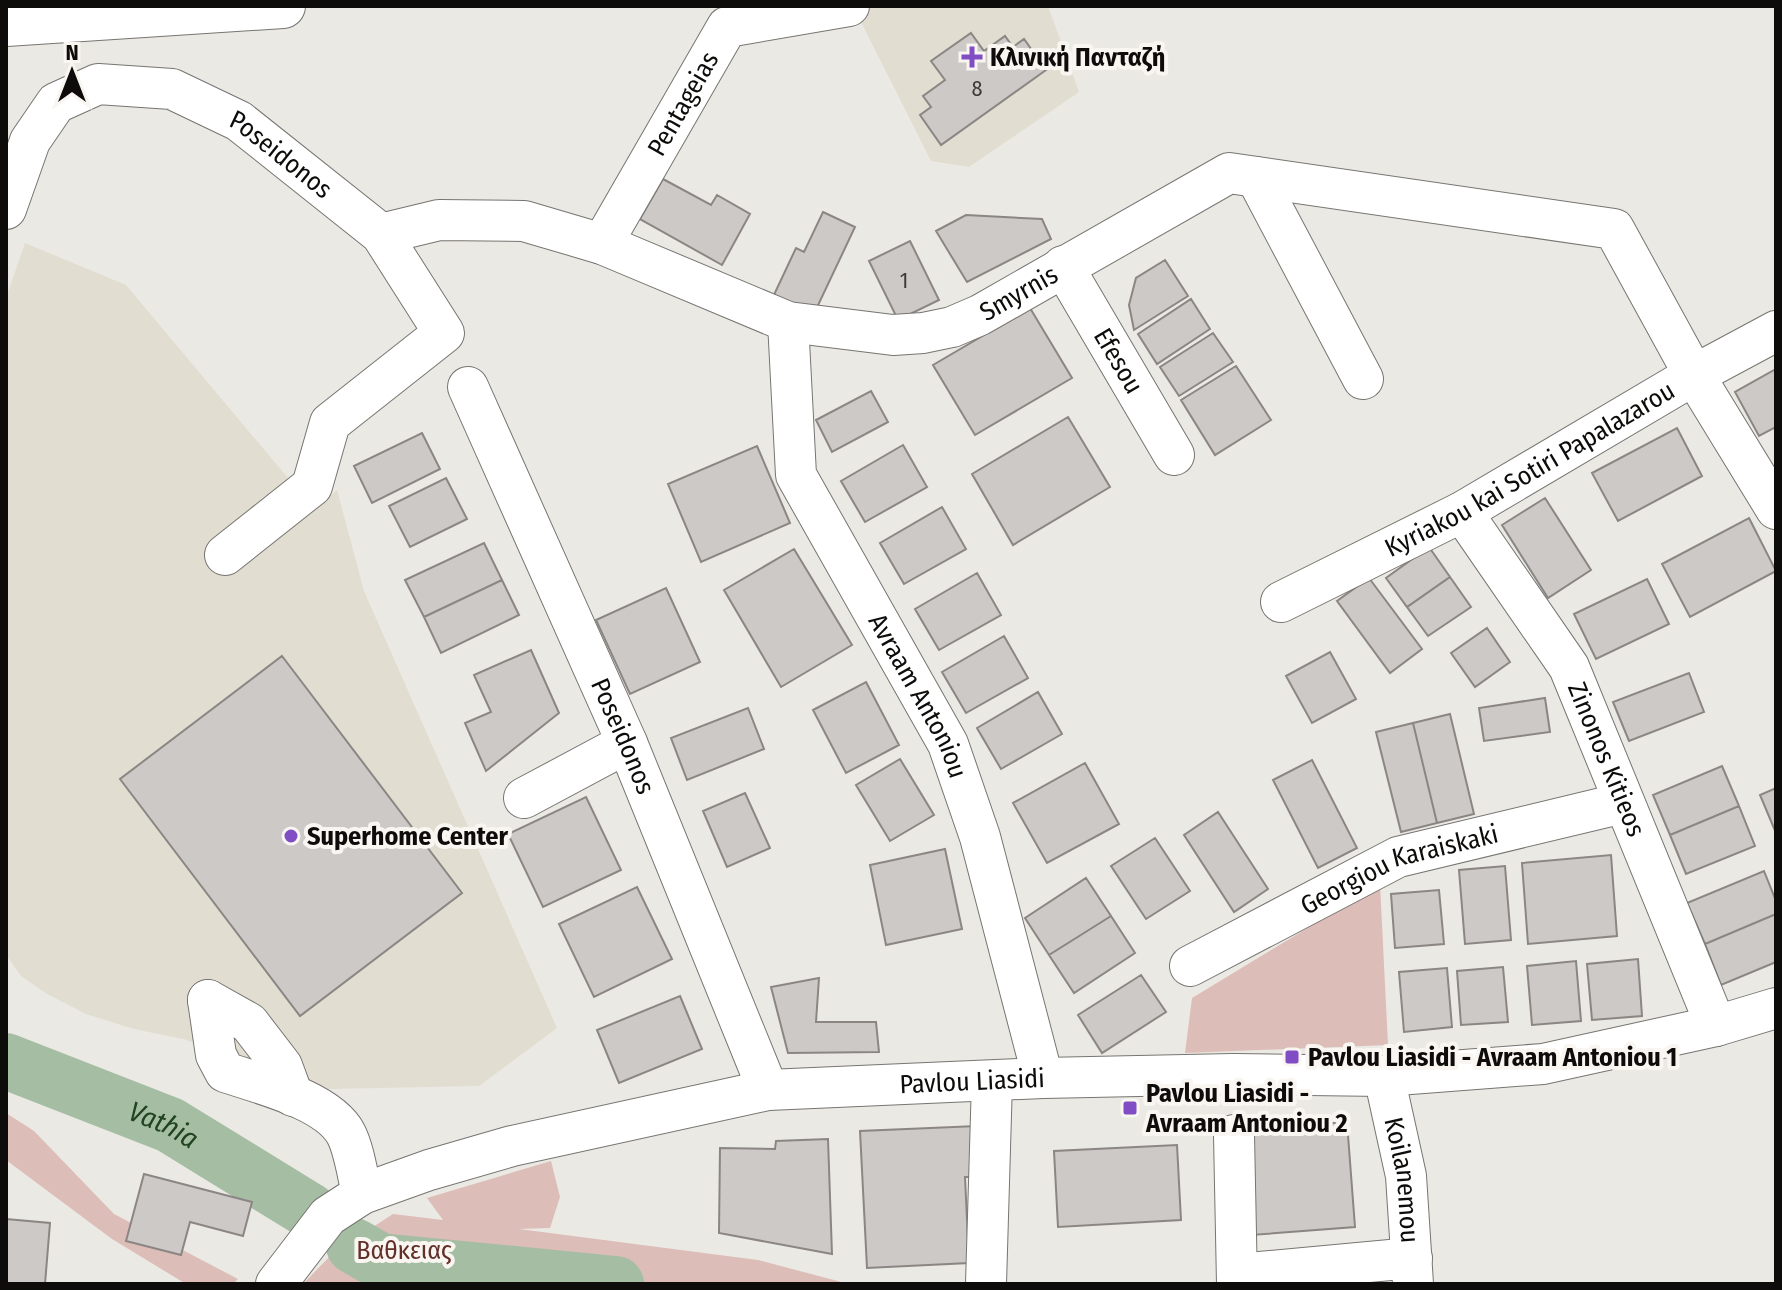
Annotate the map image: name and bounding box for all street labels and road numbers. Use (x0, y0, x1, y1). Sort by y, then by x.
street label: Pentageias (641, 46, 725, 161)
street label: Poseidonos (225, 103, 339, 205)
street label: Smyrnis (974, 259, 1063, 327)
street label: Efesou (1087, 323, 1150, 399)
street label: Kyriakou kai Sotiri Papalazarou (1380, 375, 1680, 563)
street label: Avraam Antoniou (862, 608, 974, 782)
street label: Poseidonos (585, 673, 662, 799)
street label: Zinonos Kitieos (1561, 678, 1652, 841)
street label: Georgiou Karaiskaki (1295, 818, 1501, 921)
street label: Pavlou Liasidi (899, 1062, 1045, 1100)
street label: Koilanemou (1378, 1114, 1426, 1244)

